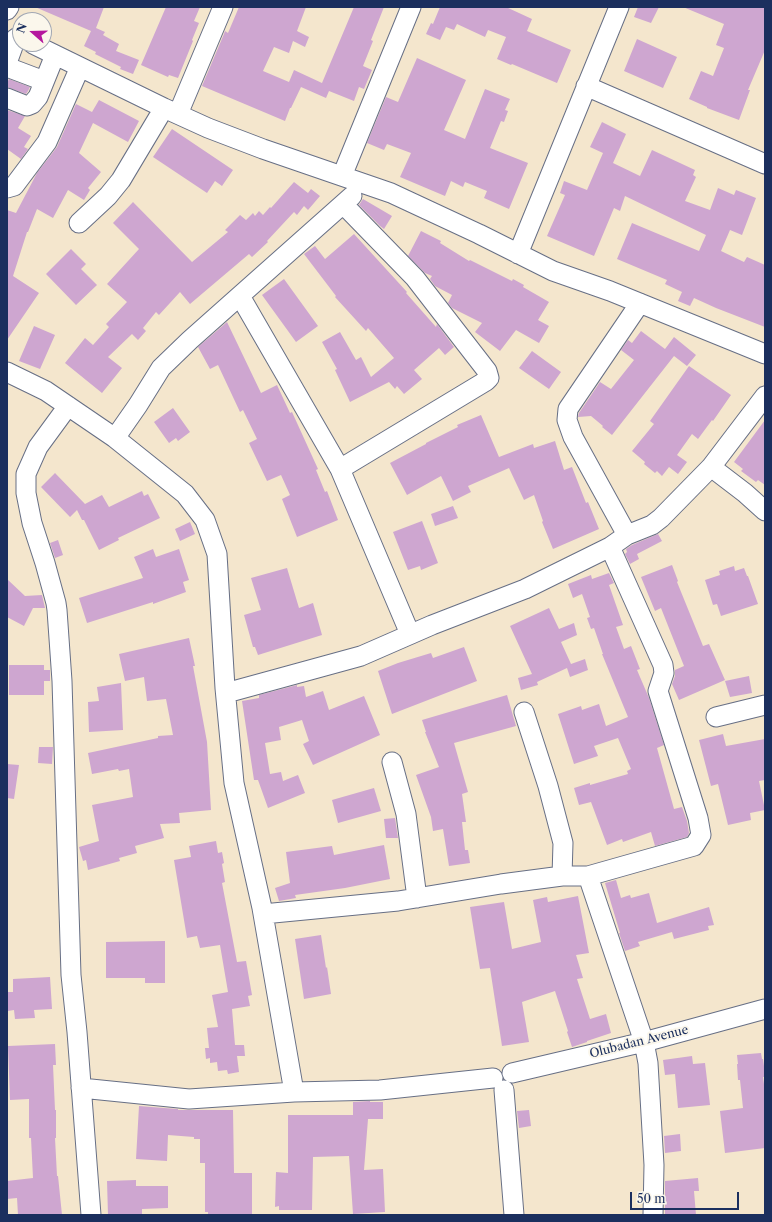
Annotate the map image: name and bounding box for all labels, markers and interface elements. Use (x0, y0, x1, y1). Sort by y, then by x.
north arrow (12, 12, 52, 52)
text: N (13, 21, 30, 35)
street label: Olubadan Avenue (588, 1023, 690, 1061)
scale bar (632, 1184, 741, 1210)
text: 50 m (637, 1191, 666, 1206)

